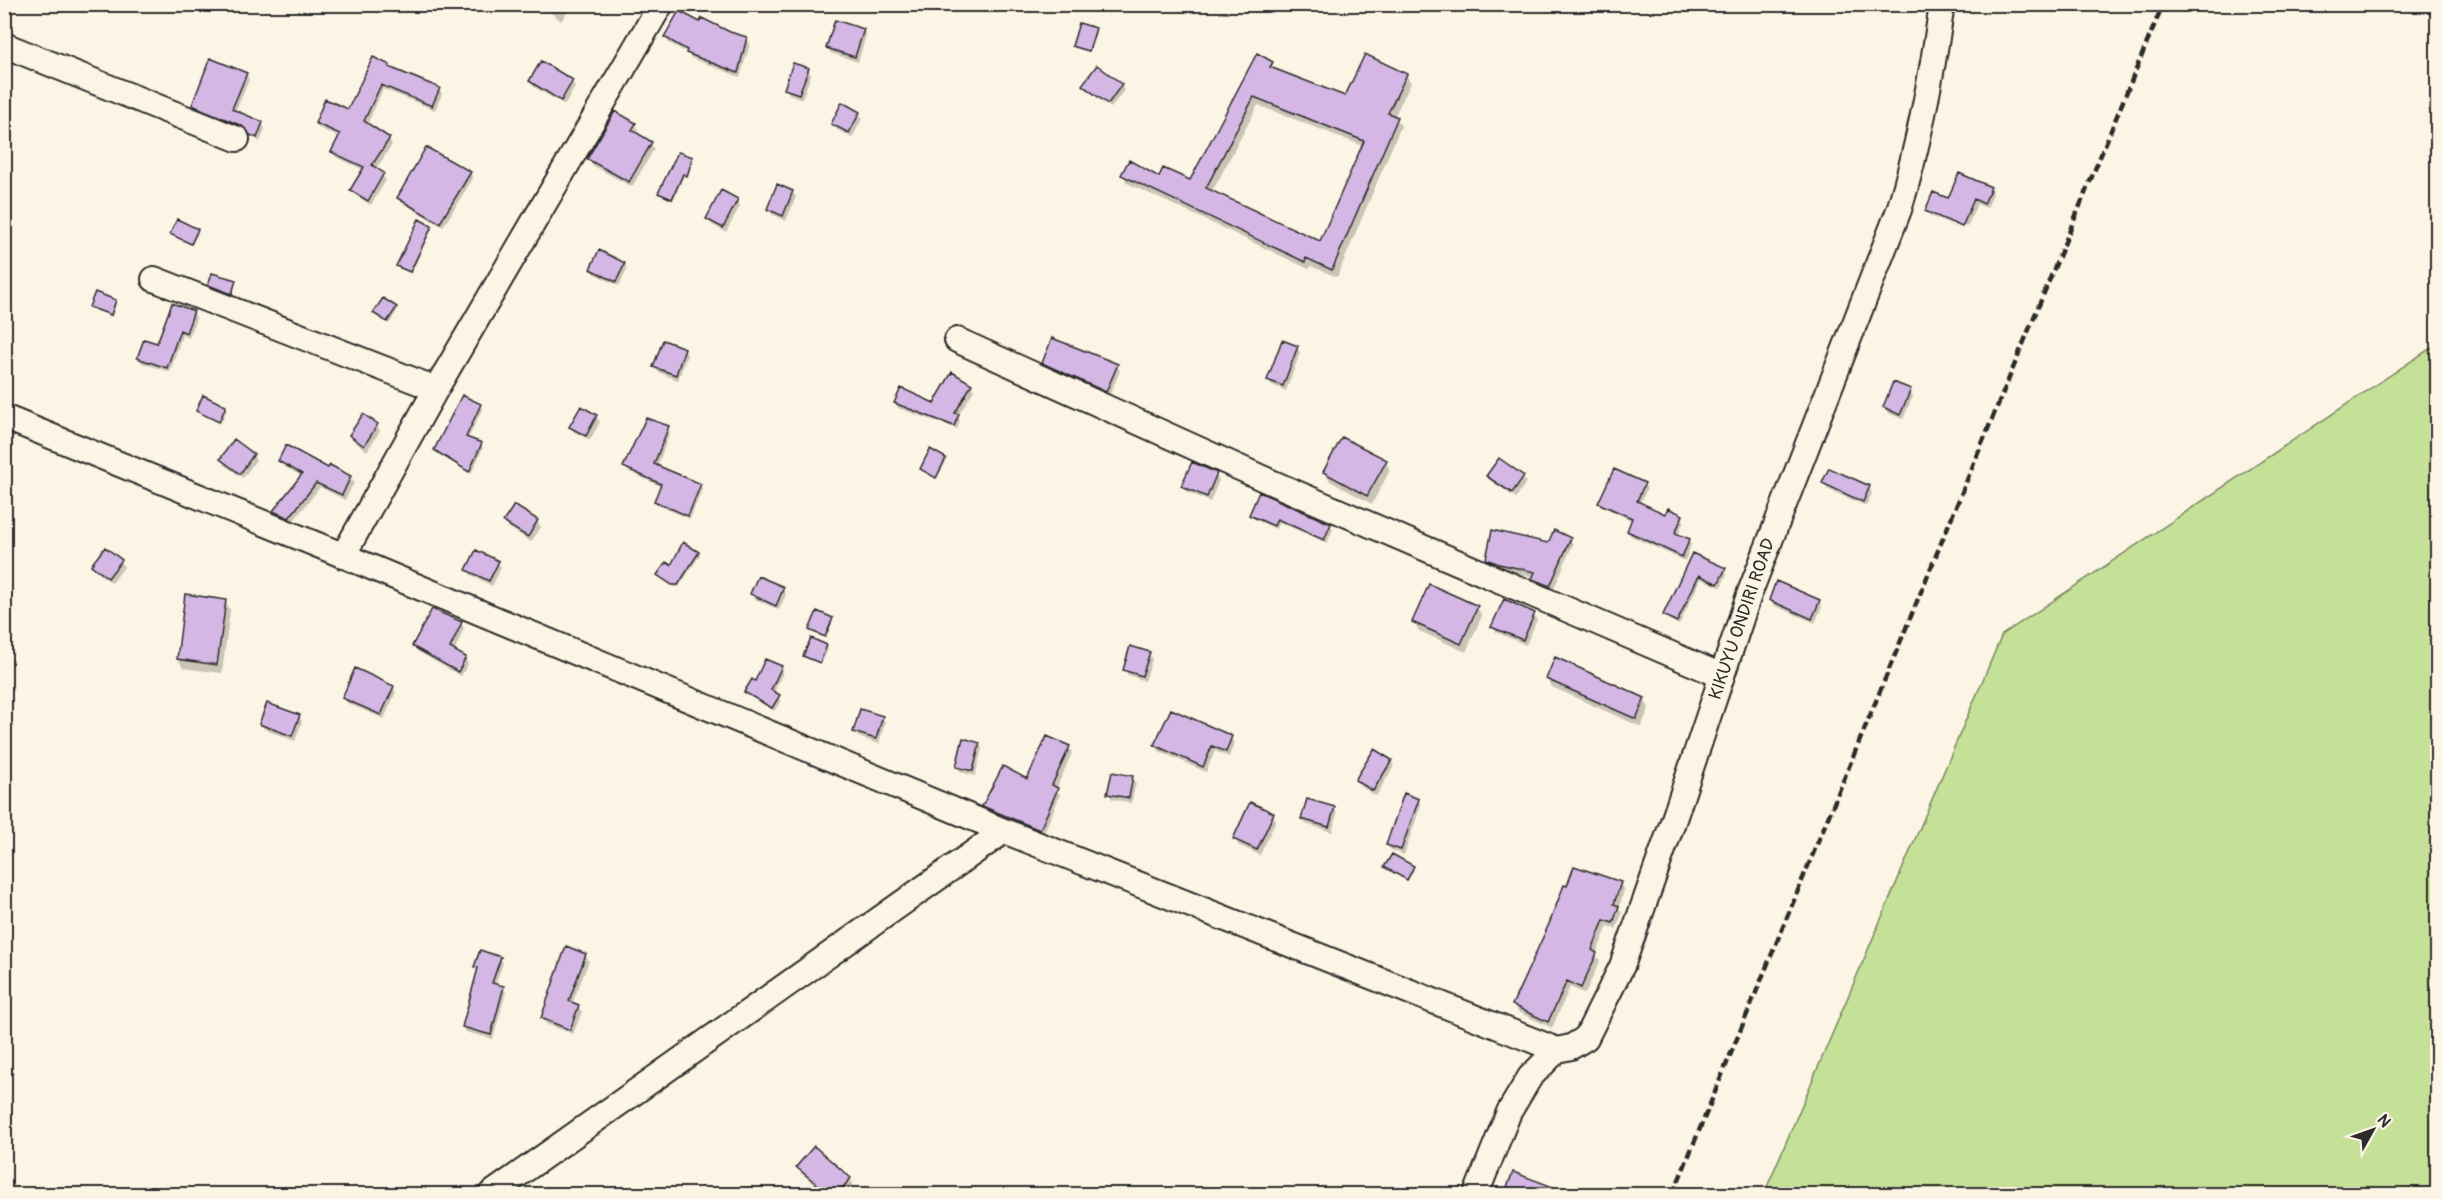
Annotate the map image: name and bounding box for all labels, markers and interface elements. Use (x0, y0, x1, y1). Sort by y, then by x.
street label: KIKUYU ONDIRI ROAD (1704, 535, 1780, 703)
north arrow (2343, 1100, 2403, 1160)
text: N (2373, 1110, 2395, 1132)

